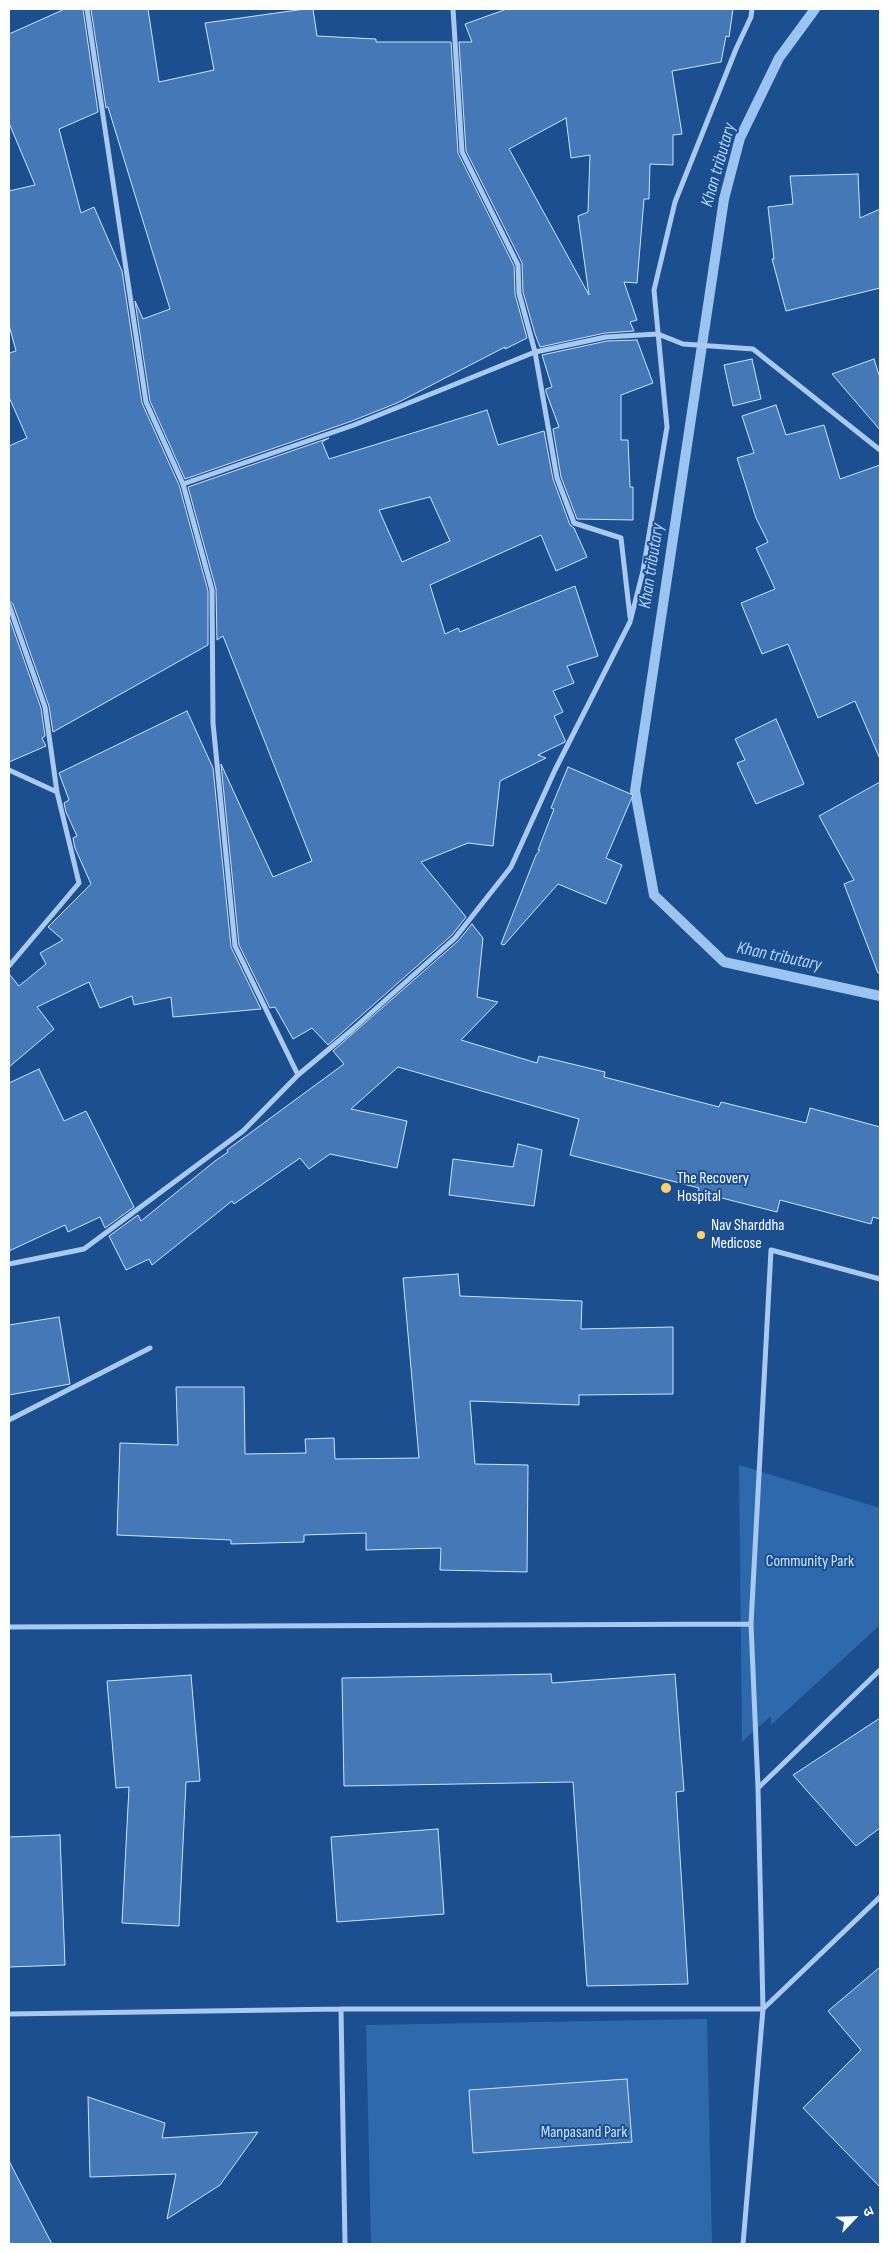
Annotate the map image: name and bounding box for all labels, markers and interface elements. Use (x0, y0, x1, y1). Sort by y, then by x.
water label: Khan tributary (697, 121, 741, 209)
water label: Khan tributary (635, 522, 669, 610)
water label: Khan tributary (735, 937, 823, 977)
place label: The Recovery Hospital (677, 1169, 749, 1207)
marker: The Recovery Hospital (659, 1181, 673, 1195)
place label: Nav Sharddha Medicose (711, 1216, 784, 1254)
marker: Nav Sharddha Medicose (695, 1229, 707, 1241)
park label: Community Park (766, 1552, 854, 1572)
park label: Manpasand Park (541, 2123, 627, 2143)
north arrow (829, 2193, 879, 2243)
text: उ (859, 2204, 878, 2219)

